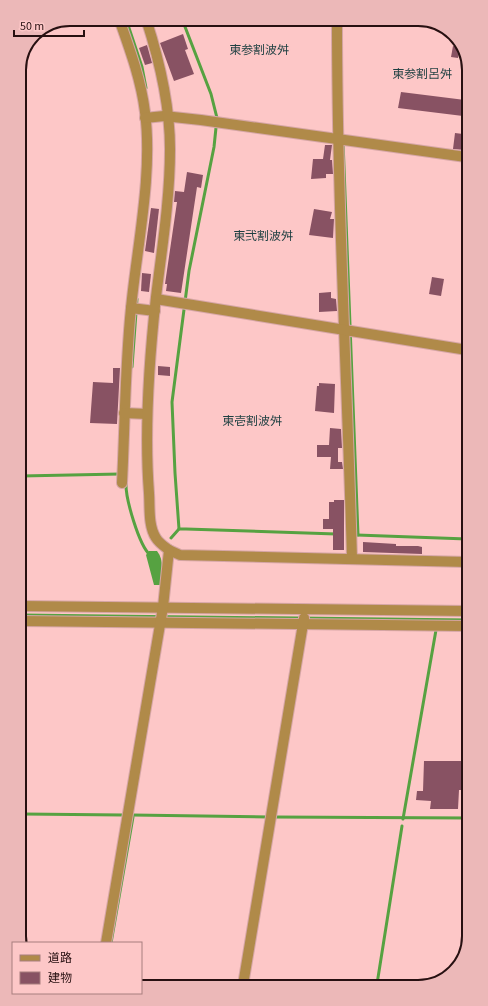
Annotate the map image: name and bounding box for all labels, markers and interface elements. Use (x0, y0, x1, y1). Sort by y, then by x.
scale bar (14, 12, 84, 38)
text: 50 m (20, 18, 44, 35)
district label: 東参割波舛 (229, 42, 289, 59)
district label: 東参割呂舛 (392, 66, 452, 83)
district label: 東弐割波舛 (233, 228, 293, 245)
district label: 東壱割波舛 (222, 413, 282, 430)
legend (12, 942, 142, 994)
text: 道路 (48, 950, 72, 967)
text: 建物 (48, 970, 72, 987)

